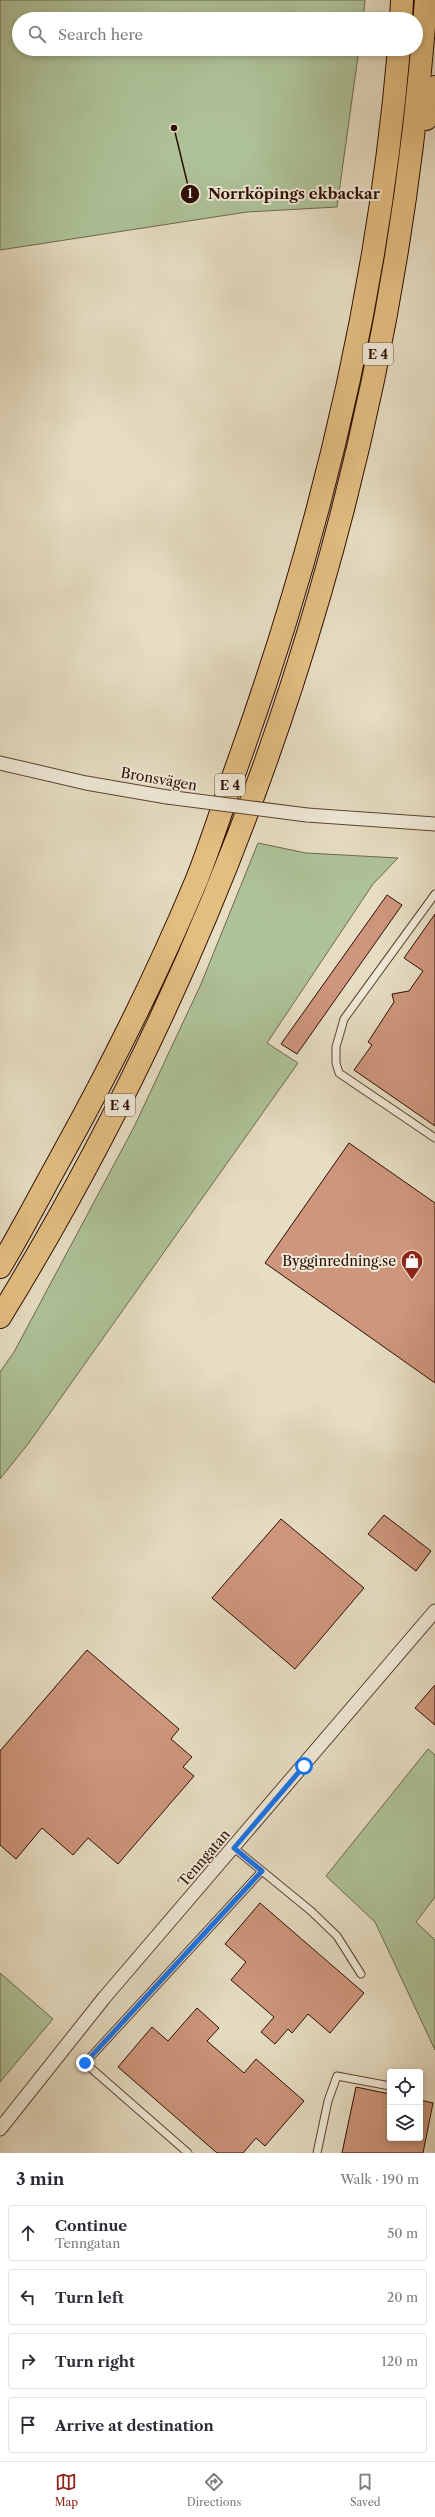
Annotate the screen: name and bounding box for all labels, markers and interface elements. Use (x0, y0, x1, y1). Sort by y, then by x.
search box (12, 12, 423, 56)
icon: search (26, 23, 48, 45)
text: Search here (58, 25, 143, 44)
callout: Norrköpings ekbackar (180, 181, 388, 208)
text: Norrköpings ekbackar (208, 184, 381, 203)
text: 1 (187, 186, 193, 201)
road number: E 4 (363, 343, 393, 365)
street label: Bronsvägen (119, 763, 199, 795)
road number: E 4 (215, 774, 245, 796)
road number: E 4 (105, 1094, 135, 1116)
shop icon: Bygginredning.se (399, 1248, 425, 1281)
place label: Bygginredning.se (282, 1252, 396, 1270)
route start (295, 1757, 313, 1775)
street label: Tenngatan (174, 1825, 234, 1890)
route end (76, 2054, 94, 2072)
map controls (387, 2069, 423, 2141)
button: locate (387, 2069, 423, 2105)
button: layers (387, 2105, 423, 2141)
text: 3 min (16, 2169, 65, 2189)
text: Walk · 190 m (340, 2171, 419, 2187)
text: Continue (55, 2216, 127, 2235)
icon: ahead (17, 2222, 39, 2244)
text: 50 m (387, 2225, 418, 2241)
text: Tenngatan (55, 2235, 120, 2251)
icon: left (17, 2286, 39, 2308)
text: Turn left (55, 2288, 124, 2307)
text: 20 m (387, 2289, 418, 2305)
icon: right (17, 2350, 39, 2372)
text: Turn right (55, 2352, 135, 2371)
text: 120 m (381, 2353, 418, 2369)
icon: arrive (17, 2414, 39, 2436)
text: Arrive at destination (55, 2416, 214, 2435)
tab: Map (54, 2471, 78, 2509)
tab: Directions (187, 2471, 241, 2509)
tab: Saved (350, 2471, 381, 2509)

